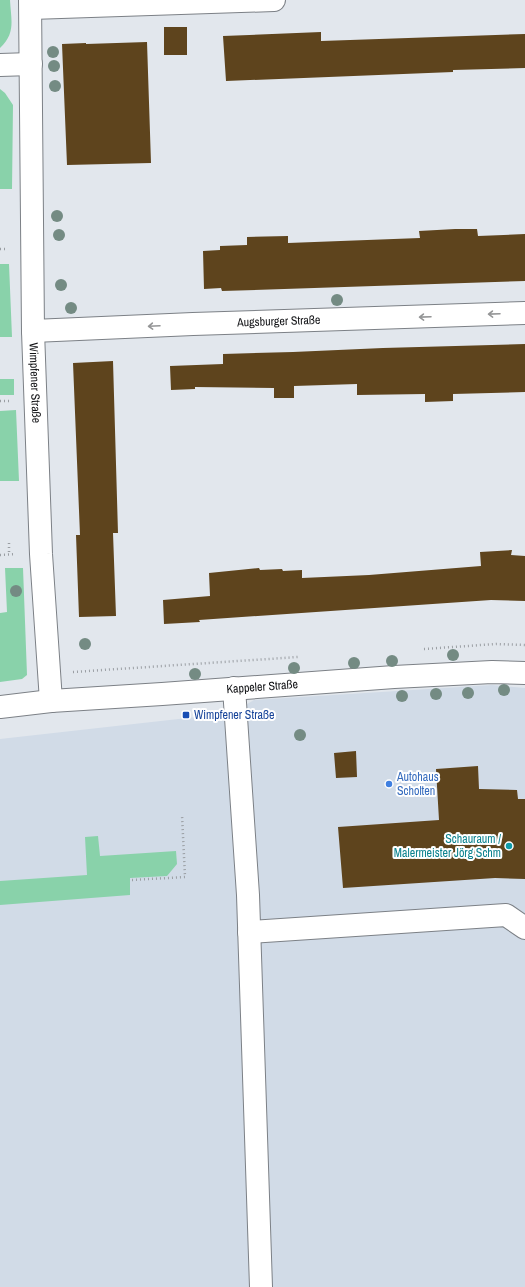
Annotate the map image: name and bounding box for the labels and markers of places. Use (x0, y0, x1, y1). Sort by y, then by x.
place label: Wimpfener Straße (194, 707, 274, 723)
marker: Wimpfener Straße (181, 710, 191, 720)
place label: Autohaus Scholten (396, 769, 439, 799)
marker: Autohaus Scholten (384, 779, 394, 789)
place label: Schauraum / Malermeister Jörg Schm (394, 831, 501, 861)
marker: Schauraum / Malermeister Jörg Schm (504, 841, 514, 851)

